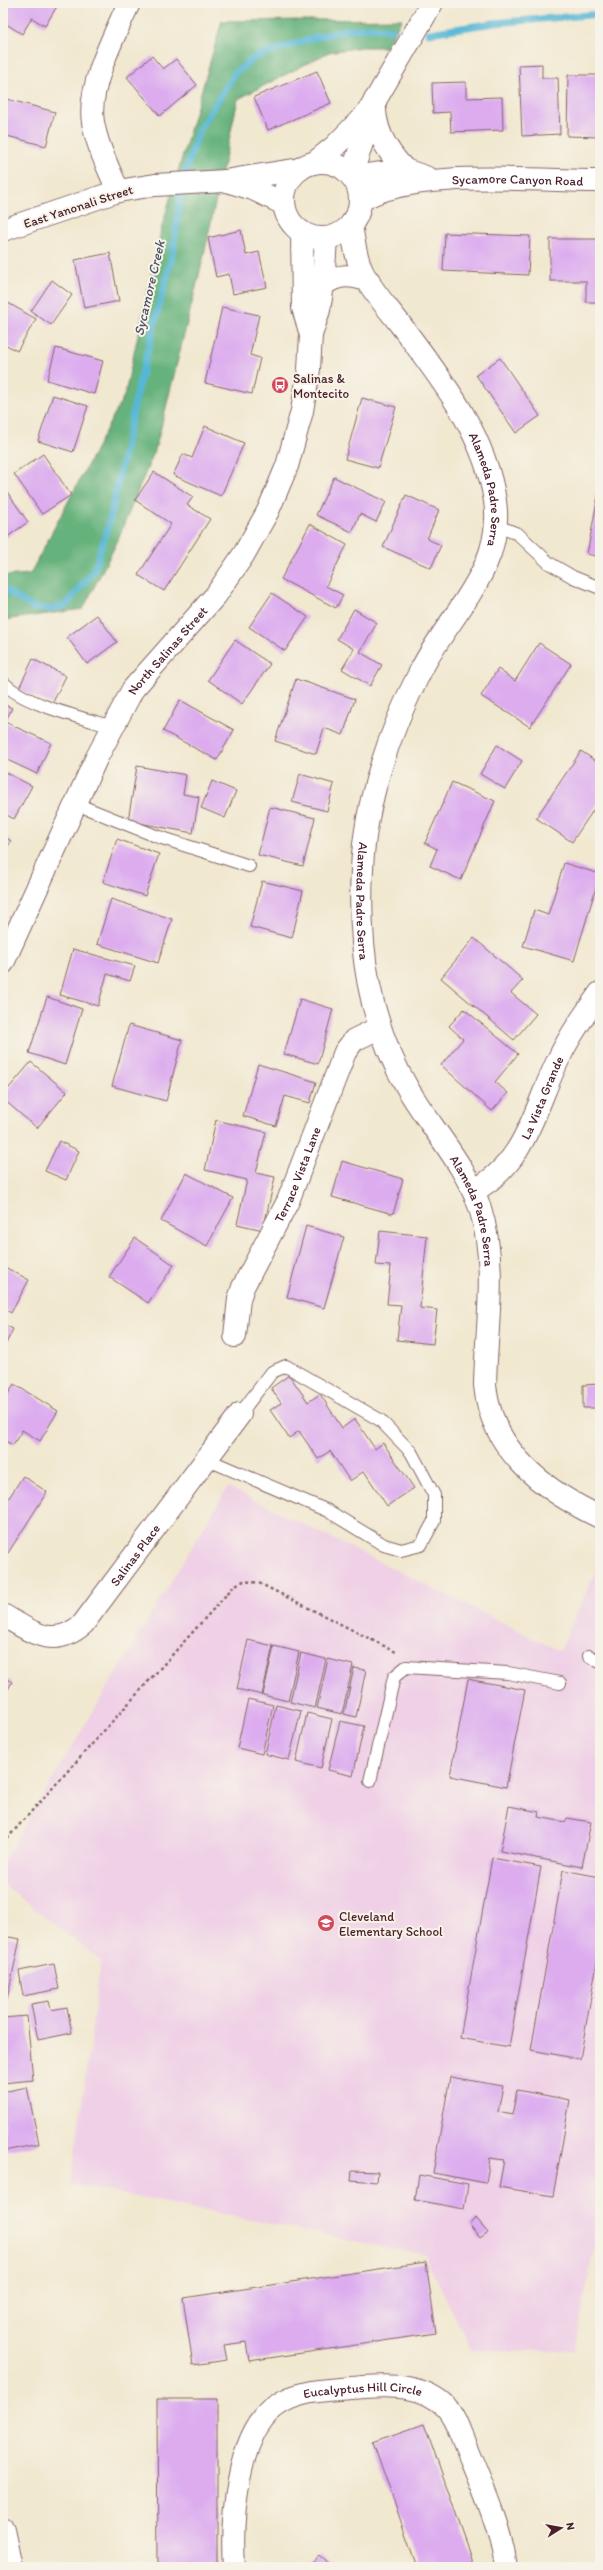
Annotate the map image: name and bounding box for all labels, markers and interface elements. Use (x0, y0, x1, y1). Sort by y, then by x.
street label: Sycamore Canyon Road (451, 171, 584, 189)
street label: East Yanonali Street (22, 182, 135, 231)
water label: Sycamore Creek (130, 238, 169, 337)
place label: Salinas & Montecito (293, 371, 350, 401)
bus stop icon: Salinas & Montecito (270, 375, 290, 395)
street label: Alameda Padre Serra (466, 430, 503, 549)
street label: North Salinas Street (125, 603, 211, 697)
street label: Alameda Padre Serra (353, 841, 372, 961)
street label: La Vista Grande (518, 1054, 567, 1142)
street label: Terrace Vista Lane (271, 1125, 324, 1225)
street label: Alameda Padre Serra (447, 1152, 497, 1267)
street label: Salinas Place (107, 1521, 163, 1589)
place label: Cleveland Elementary School (339, 1909, 443, 1939)
school or university icon: Cleveland Elementary School (316, 1913, 336, 1933)
street label: Eucalyptus Hill Circle (302, 2379, 424, 2402)
north arrow (541, 2508, 581, 2548)
text: N (563, 2521, 577, 2531)

